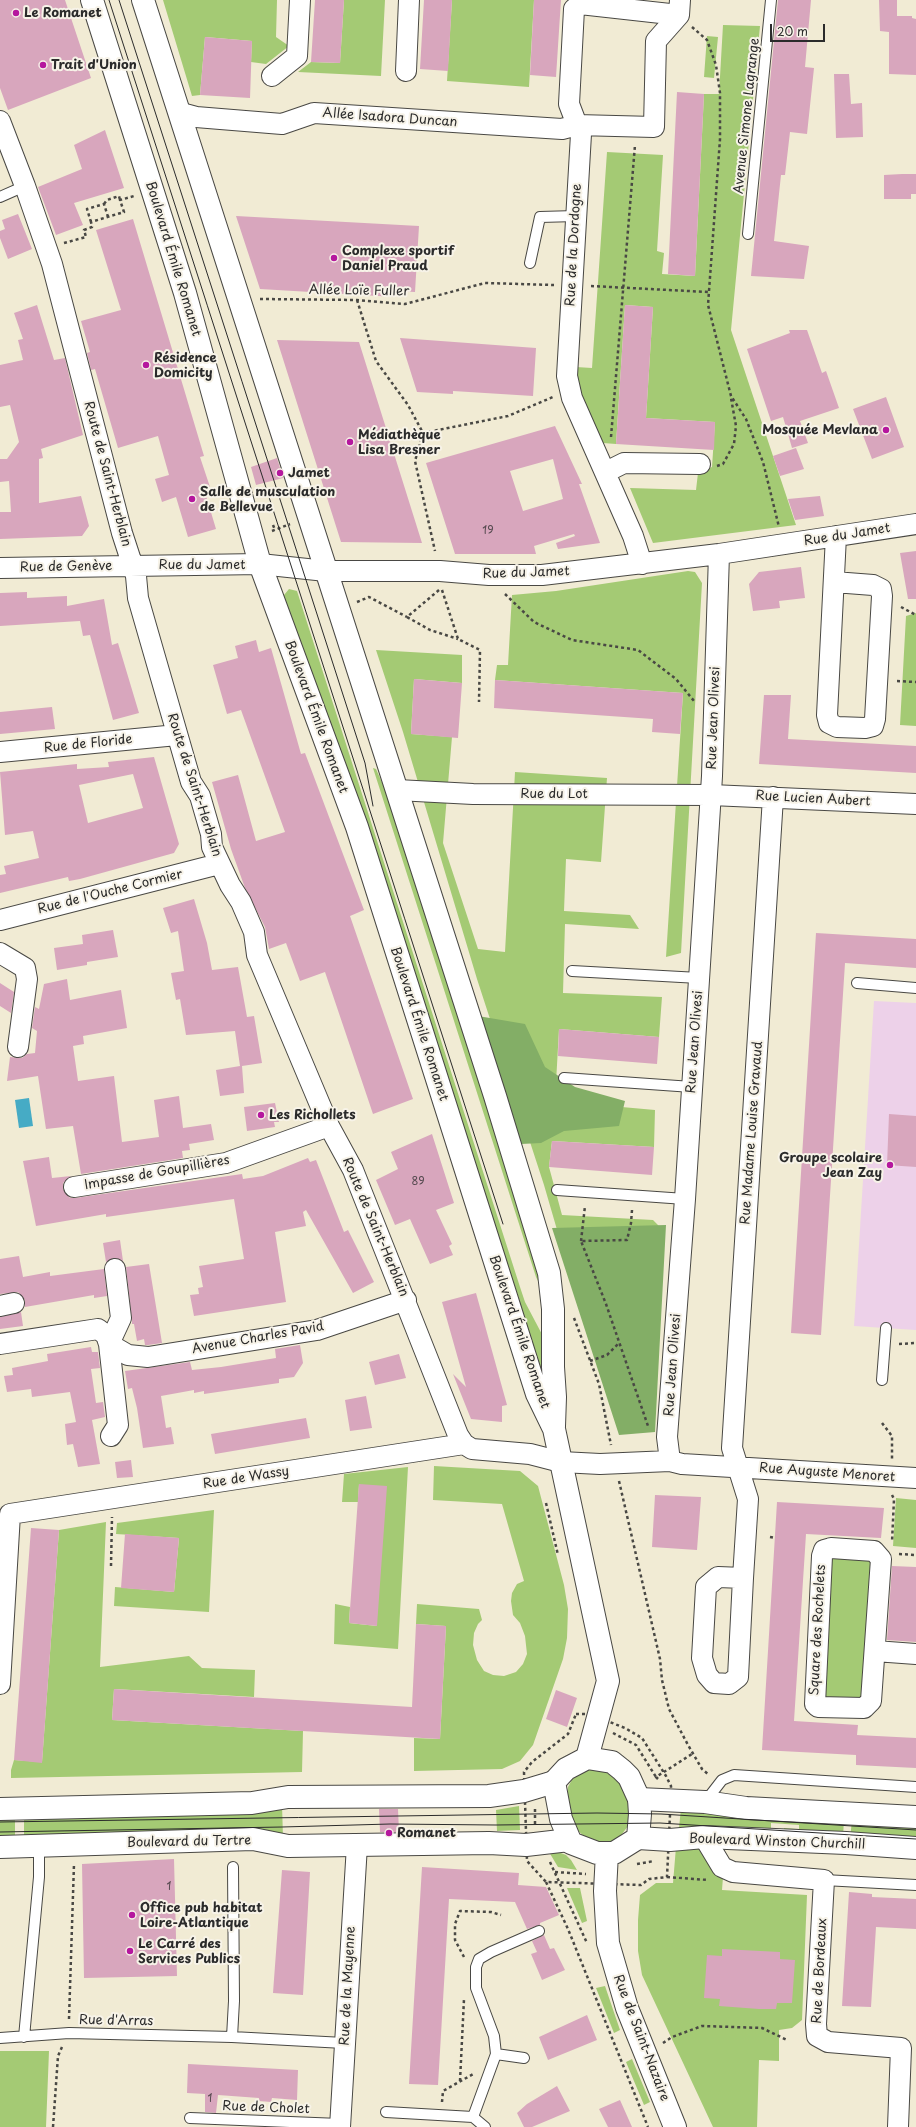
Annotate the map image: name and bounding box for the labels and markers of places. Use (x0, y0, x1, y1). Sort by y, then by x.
place label: Le Romanet (24, 5, 102, 21)
marker: Le Romanet (11, 8, 21, 18)
place label: Trait d'Union (51, 57, 137, 73)
marker: Trait d'Union (38, 60, 48, 70)
place label: Complexe sportif Daniel Praud (342, 243, 454, 274)
marker: Complexe sportif Daniel Praud (329, 253, 339, 263)
place label: Résidence Domicity (154, 350, 217, 381)
marker: Résidence Domicity (141, 360, 151, 370)
place label: Mosquée Mevlana (762, 422, 878, 438)
marker: Mosquée Mevlana (881, 425, 891, 435)
place label: Médiathèque Lisa Bresner (358, 427, 441, 458)
marker: Médiathèque Lisa Bresner (345, 437, 355, 447)
place label: Jamet (288, 465, 330, 481)
marker: Jamet (275, 468, 285, 478)
place label: Salle de musculation de Bellevue (200, 484, 335, 515)
marker: Salle de musculation de Bellevue (187, 494, 197, 504)
place label: Les Richollets (269, 1107, 356, 1123)
marker: Les Richollets (256, 1110, 266, 1120)
place label: Groupe scolaire Jean Zay (779, 1150, 882, 1181)
marker: Groupe scolaire Jean Zay (885, 1160, 895, 1170)
place label: Romanet (397, 1825, 456, 1841)
marker: Romanet (384, 1828, 394, 1838)
place label: Office pub habitat Loire-Atlantique (140, 1900, 263, 1931)
marker: Office pub habitat Loire-Atlantique (127, 1910, 137, 1920)
place label: Le Carré des Services Publics (138, 1936, 240, 1967)
marker: Le Carré des Services Publics (125, 1946, 135, 1956)

